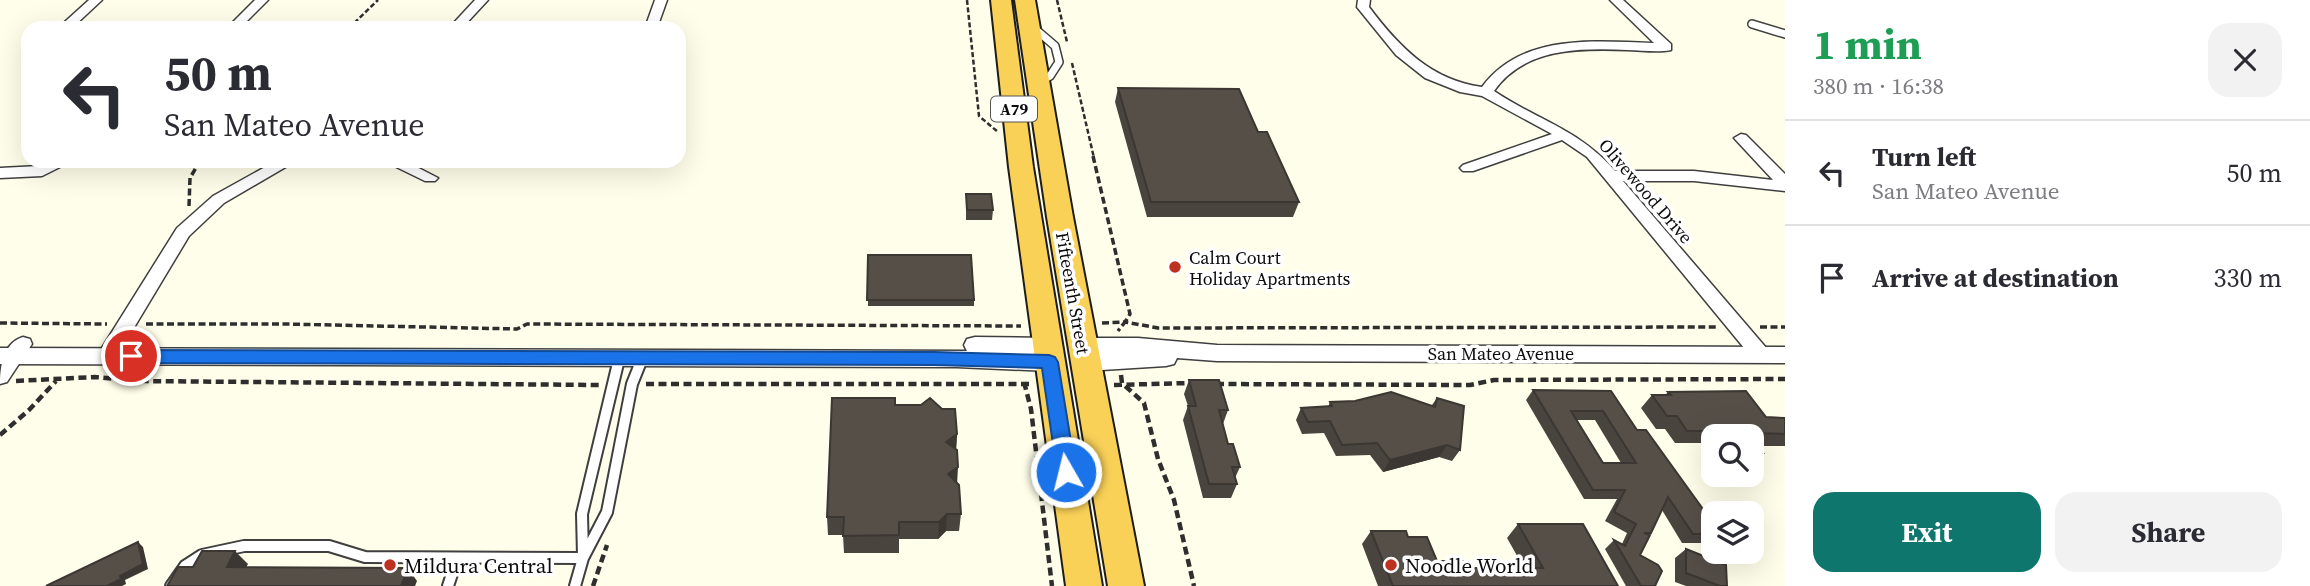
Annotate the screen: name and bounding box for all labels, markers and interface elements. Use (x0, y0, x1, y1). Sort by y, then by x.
text: 1 min (1813, 15, 1922, 73)
button: close (2208, 23, 2282, 97)
text: 50 m (164, 39, 272, 106)
icon: left (49, 49, 140, 140)
text: 380 m · 16:38 (1813, 70, 1944, 102)
road number: A79 (991, 96, 1037, 122)
text: San Mateo Avenue (164, 103, 425, 147)
street label: Olivewood Drive (1593, 133, 1699, 249)
text: Turn left (1872, 139, 1976, 175)
icon: left (1813, 154, 1851, 192)
text: 50 m (2227, 155, 2282, 191)
text: San Mateo Avenue (1872, 175, 2059, 207)
street label: Fifteenth Street (1050, 230, 1096, 356)
place label: Calm Court Holiday Apartments (1189, 245, 1351, 291)
marker: Calm Court Holiday Apartments (1167, 259, 1183, 275)
icon: arrive (1813, 259, 1851, 297)
text: Arrive at destination (1872, 260, 2119, 296)
text: 330 m (2214, 260, 2282, 296)
pin (101, 326, 161, 386)
icon: arrive (112, 337, 150, 375)
street label: San Mateo Avenue (1428, 341, 1574, 366)
map controls (1701, 424, 1764, 564)
button: search (1701, 424, 1764, 487)
position arrow (1029, 435, 1103, 509)
button: Exit (1813, 492, 2041, 572)
button: Share (2055, 492, 2282, 572)
button: layers (1701, 501, 1764, 564)
place label: Mildura Central (404, 551, 553, 580)
place label: Noodle World (1405, 551, 1534, 580)
marker: Mildura Central (382, 557, 398, 573)
marker: Noodle World (1383, 557, 1399, 573)

